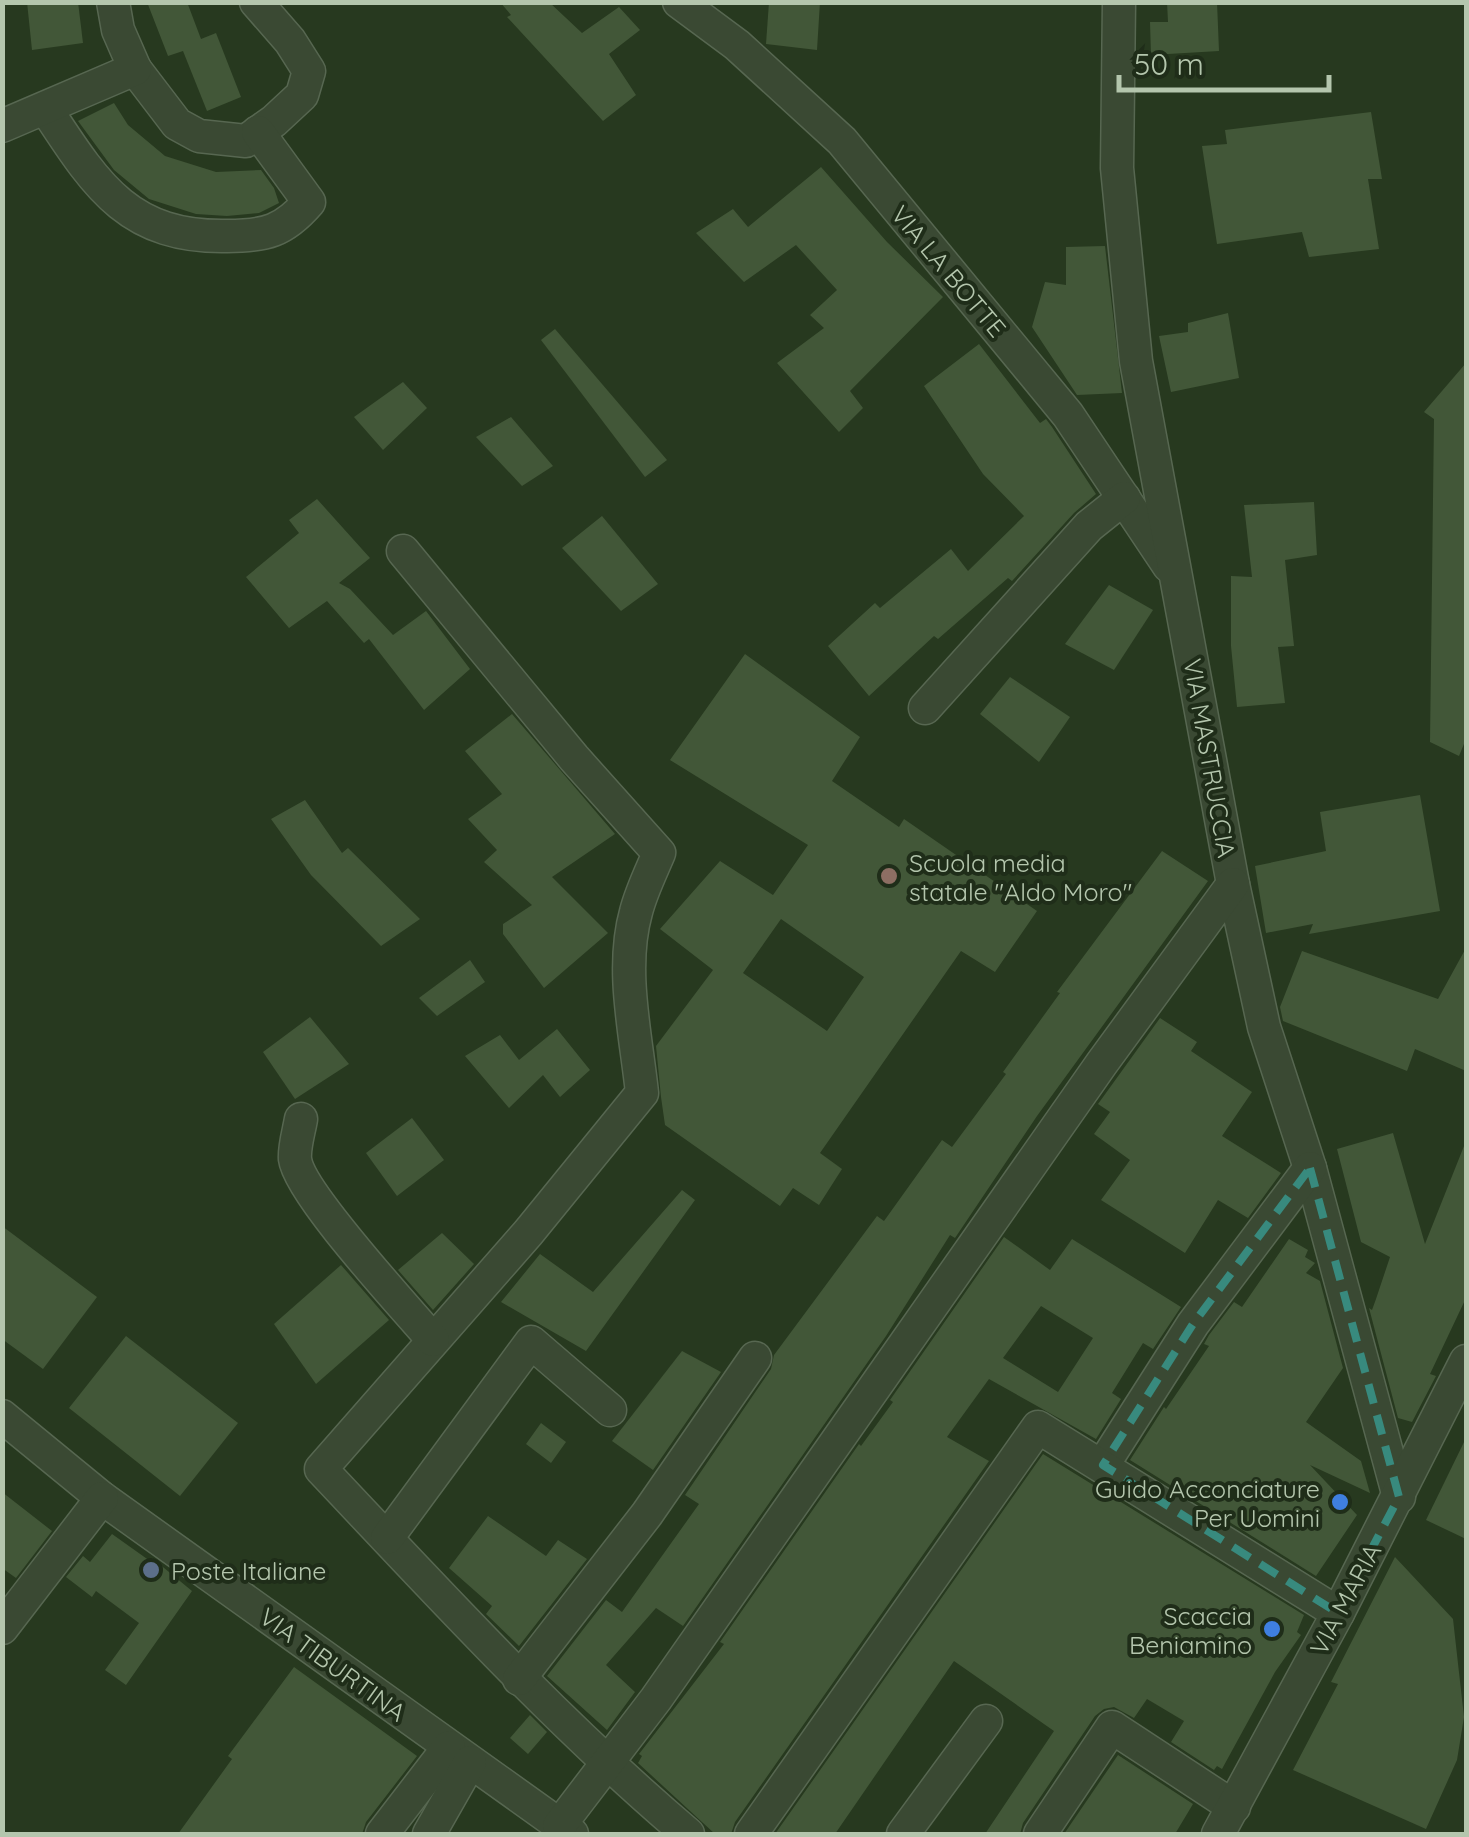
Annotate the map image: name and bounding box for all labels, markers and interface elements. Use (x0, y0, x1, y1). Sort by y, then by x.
scale bar (1119, 30, 1329, 92)
text: 50 m (1134, 45, 1204, 83)
street label: VIA LA BOTTE (885, 199, 1013, 343)
street label: VIA MASTRUCCIA (1177, 656, 1243, 860)
place label: Scuola media statale "Aldo Moro" (909, 847, 1132, 907)
marker: Scuola media statale "Aldo Moro" (878, 865, 900, 887)
place label: Guido Acconciature Per Uomini (1095, 1473, 1320, 1533)
marker: Guido Acconciature Per Uomini (1329, 1491, 1351, 1513)
street label: VIA MARIA (1303, 1538, 1387, 1660)
place label: Poste Italiane (171, 1555, 326, 1586)
marker: Poste Italiane (140, 1559, 162, 1581)
street label: VIA TIBURTINA (254, 1600, 412, 1728)
place label: Scaccia Beniamino (1129, 1600, 1252, 1660)
marker: Scaccia Beniamino (1261, 1618, 1283, 1640)

